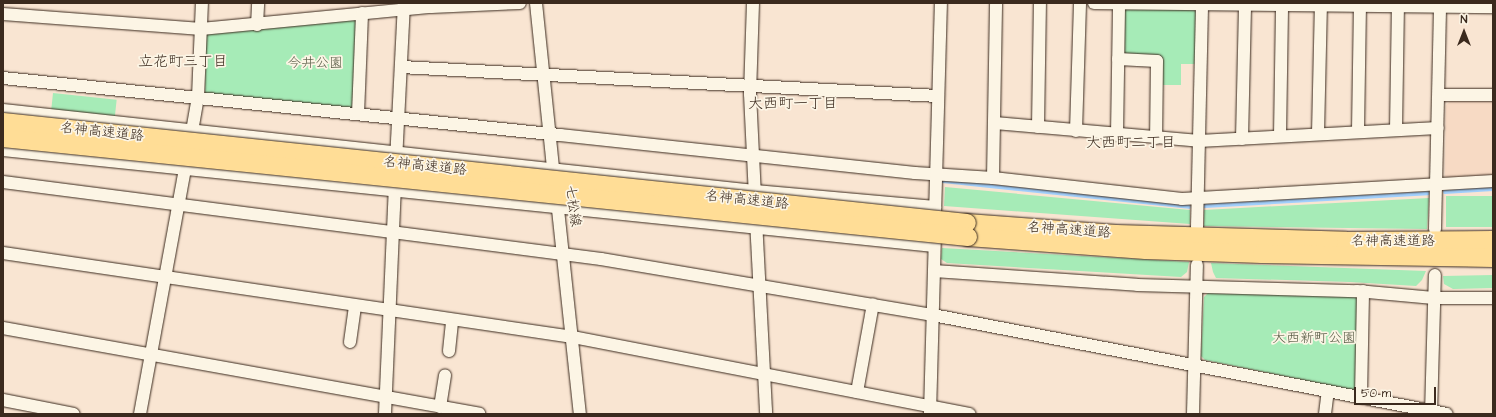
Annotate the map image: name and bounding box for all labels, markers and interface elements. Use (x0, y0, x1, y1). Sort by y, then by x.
north arrow (1444, 12, 1484, 52)
text: N (1461, 12, 1467, 27)
district label: 立花町三丁目 (138, 53, 228, 71)
park label: 今井公園 (287, 55, 343, 71)
district label: 大西町一丁目 (748, 95, 838, 113)
street label: 名神高速道路 (59, 119, 145, 145)
district label: 大西町二丁目 (1086, 134, 1176, 152)
street label: 名神高速道路 (382, 153, 468, 179)
street label: 七松線 (562, 184, 584, 228)
street label: 名神高速道路 (704, 187, 790, 213)
street label: 名神高速道路 (1027, 219, 1111, 241)
street label: 名神高速道路 (1351, 233, 1435, 249)
park label: 大西新町公園 (1272, 330, 1356, 346)
scale bar (1356, 379, 1438, 405)
text: 50 m (1361, 385, 1391, 402)

